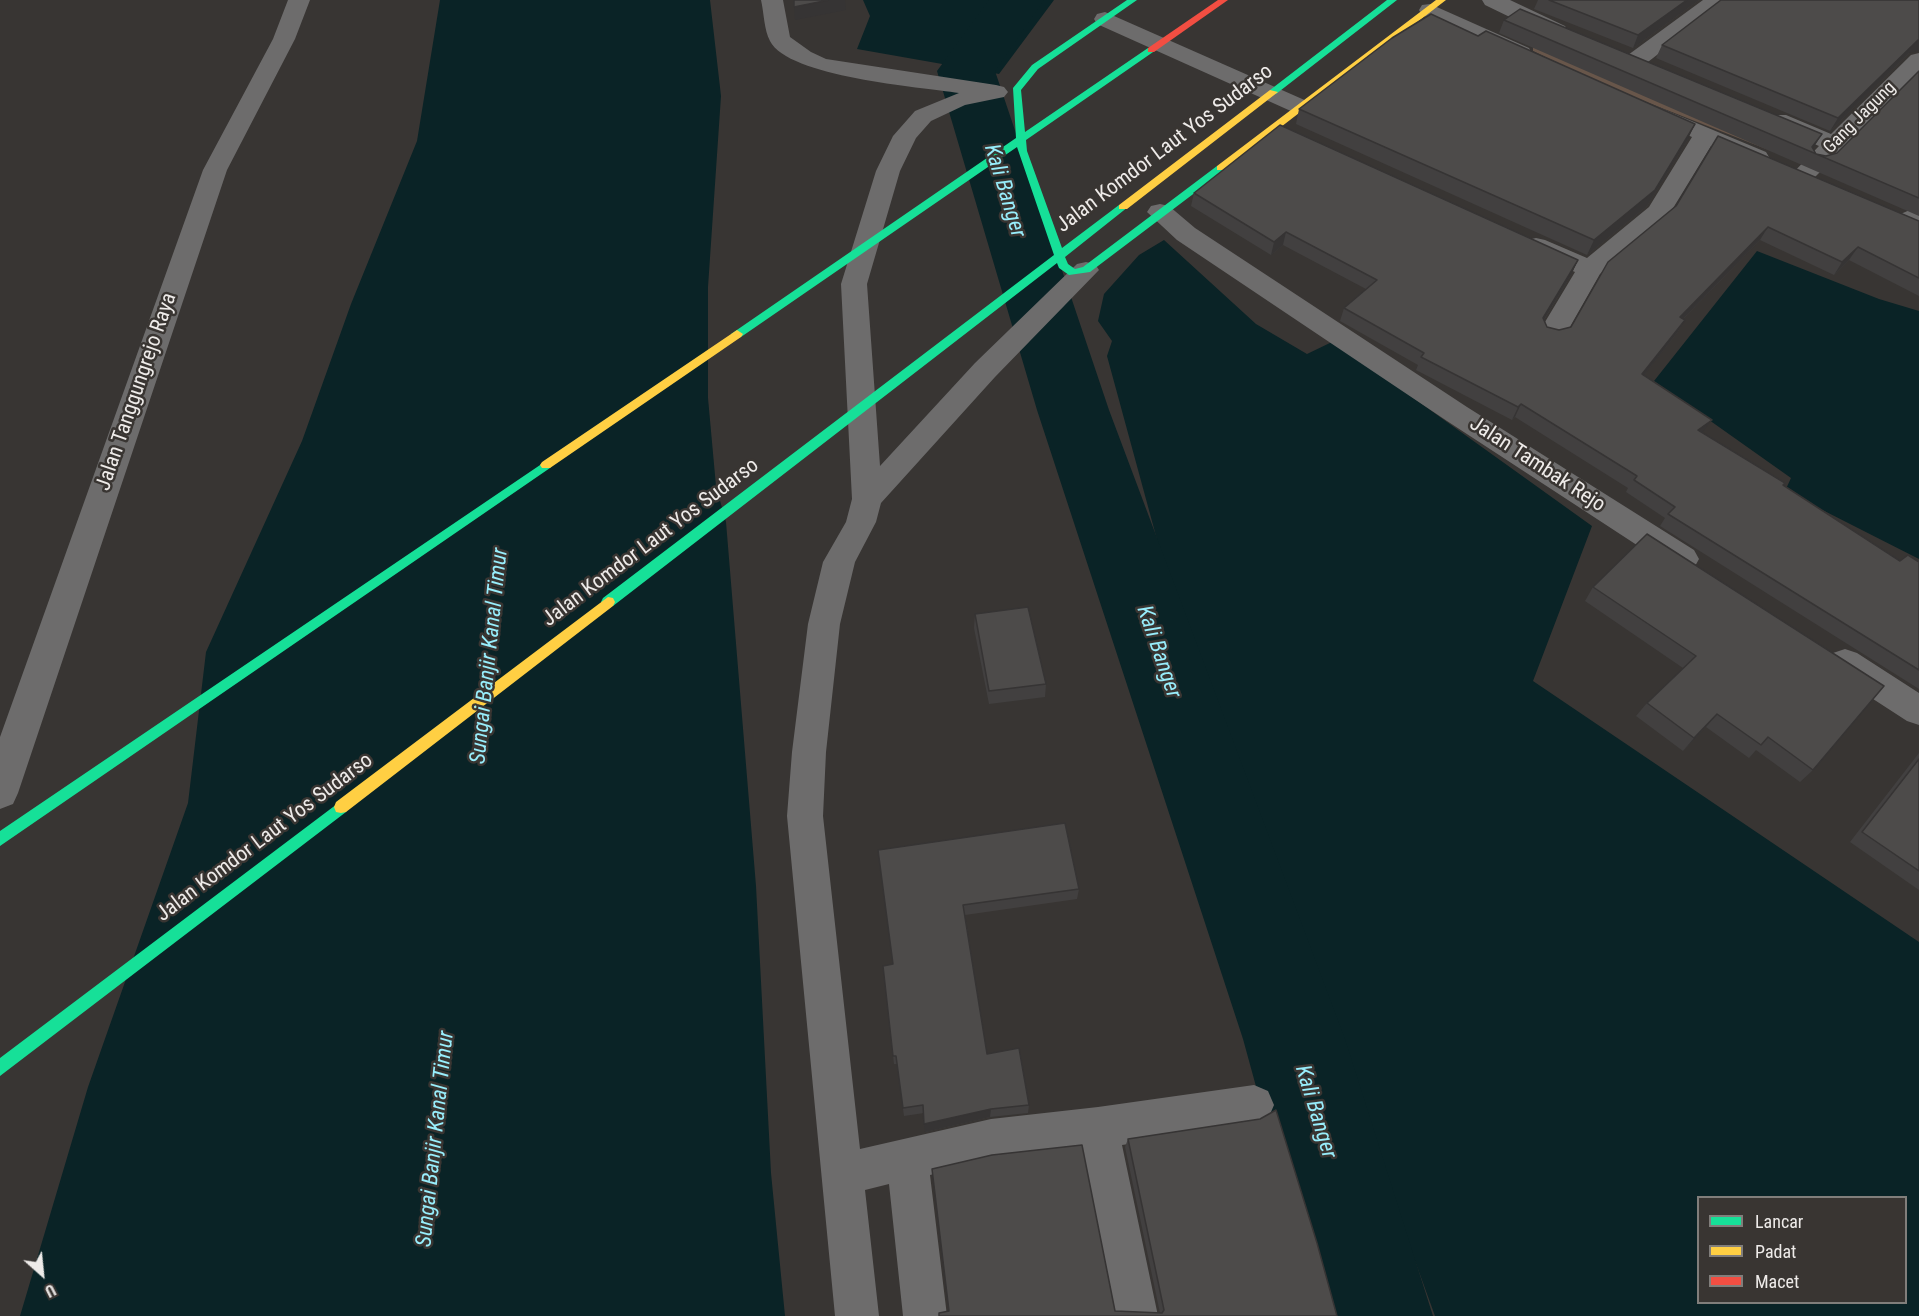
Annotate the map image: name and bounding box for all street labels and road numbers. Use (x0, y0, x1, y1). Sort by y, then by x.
street label: Jalan Komdor Laut Yos Sudarso (1052, 59, 1278, 239)
street label: Gang Jagung (1819, 77, 1901, 159)
street label: Jalan Tanggungrejo Raya (91, 290, 183, 494)
street label: Jalan Tambak Rejo (1464, 412, 1610, 518)
street label: Jalan Komdor Laut Yos Sudarso (538, 453, 764, 633)
street label: Jalan Komdor Laut Yos Sudarso (152, 748, 378, 928)

